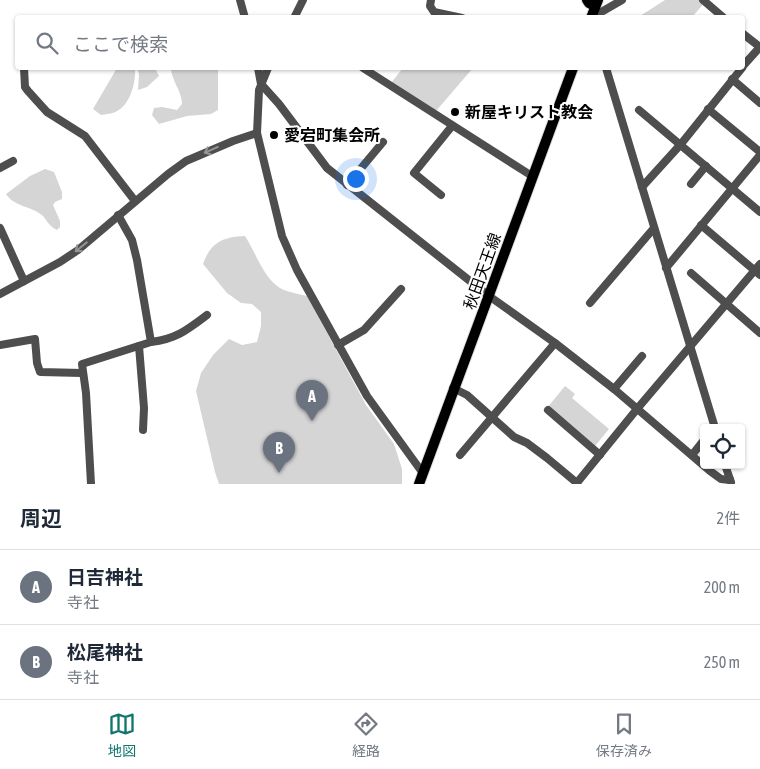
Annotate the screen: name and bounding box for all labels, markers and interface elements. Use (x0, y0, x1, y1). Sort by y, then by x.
search box (15, 15, 745, 70)
icon: search (33, 29, 61, 57)
text: ここで検索 (73, 33, 168, 55)
place label: 新屋キリスト教会 (465, 103, 593, 121)
marker: 新屋キリスト教会 (449, 106, 461, 118)
place label: 愛宕町集会所 (284, 126, 380, 144)
marker: 愛宕町集会所 (268, 129, 280, 141)
one-way arrow (204, 145, 219, 155)
your location (343, 166, 369, 192)
street label: 秋田天王線 (460, 230, 504, 312)
one-way arrow (75, 241, 88, 252)
pin: A (296, 380, 328, 421)
map controls (700, 424, 745, 469)
button: locate (700, 424, 745, 469)
pin: B (263, 432, 295, 473)
text: 周辺 (20, 506, 62, 530)
text: 2件 (716, 509, 740, 527)
text: 日吉神社 (67, 566, 143, 588)
text: A (32, 578, 40, 596)
text: 200 m (704, 578, 740, 596)
text: 寺社 (67, 593, 99, 611)
text: 松尾神社 (67, 641, 143, 663)
text: B (32, 653, 40, 671)
text: 250 m (704, 653, 740, 671)
text: 寺社 (67, 668, 99, 686)
tab: 地図 (108, 710, 136, 760)
tab: 経路 (352, 710, 380, 760)
tab: 保存済み (596, 710, 652, 760)

